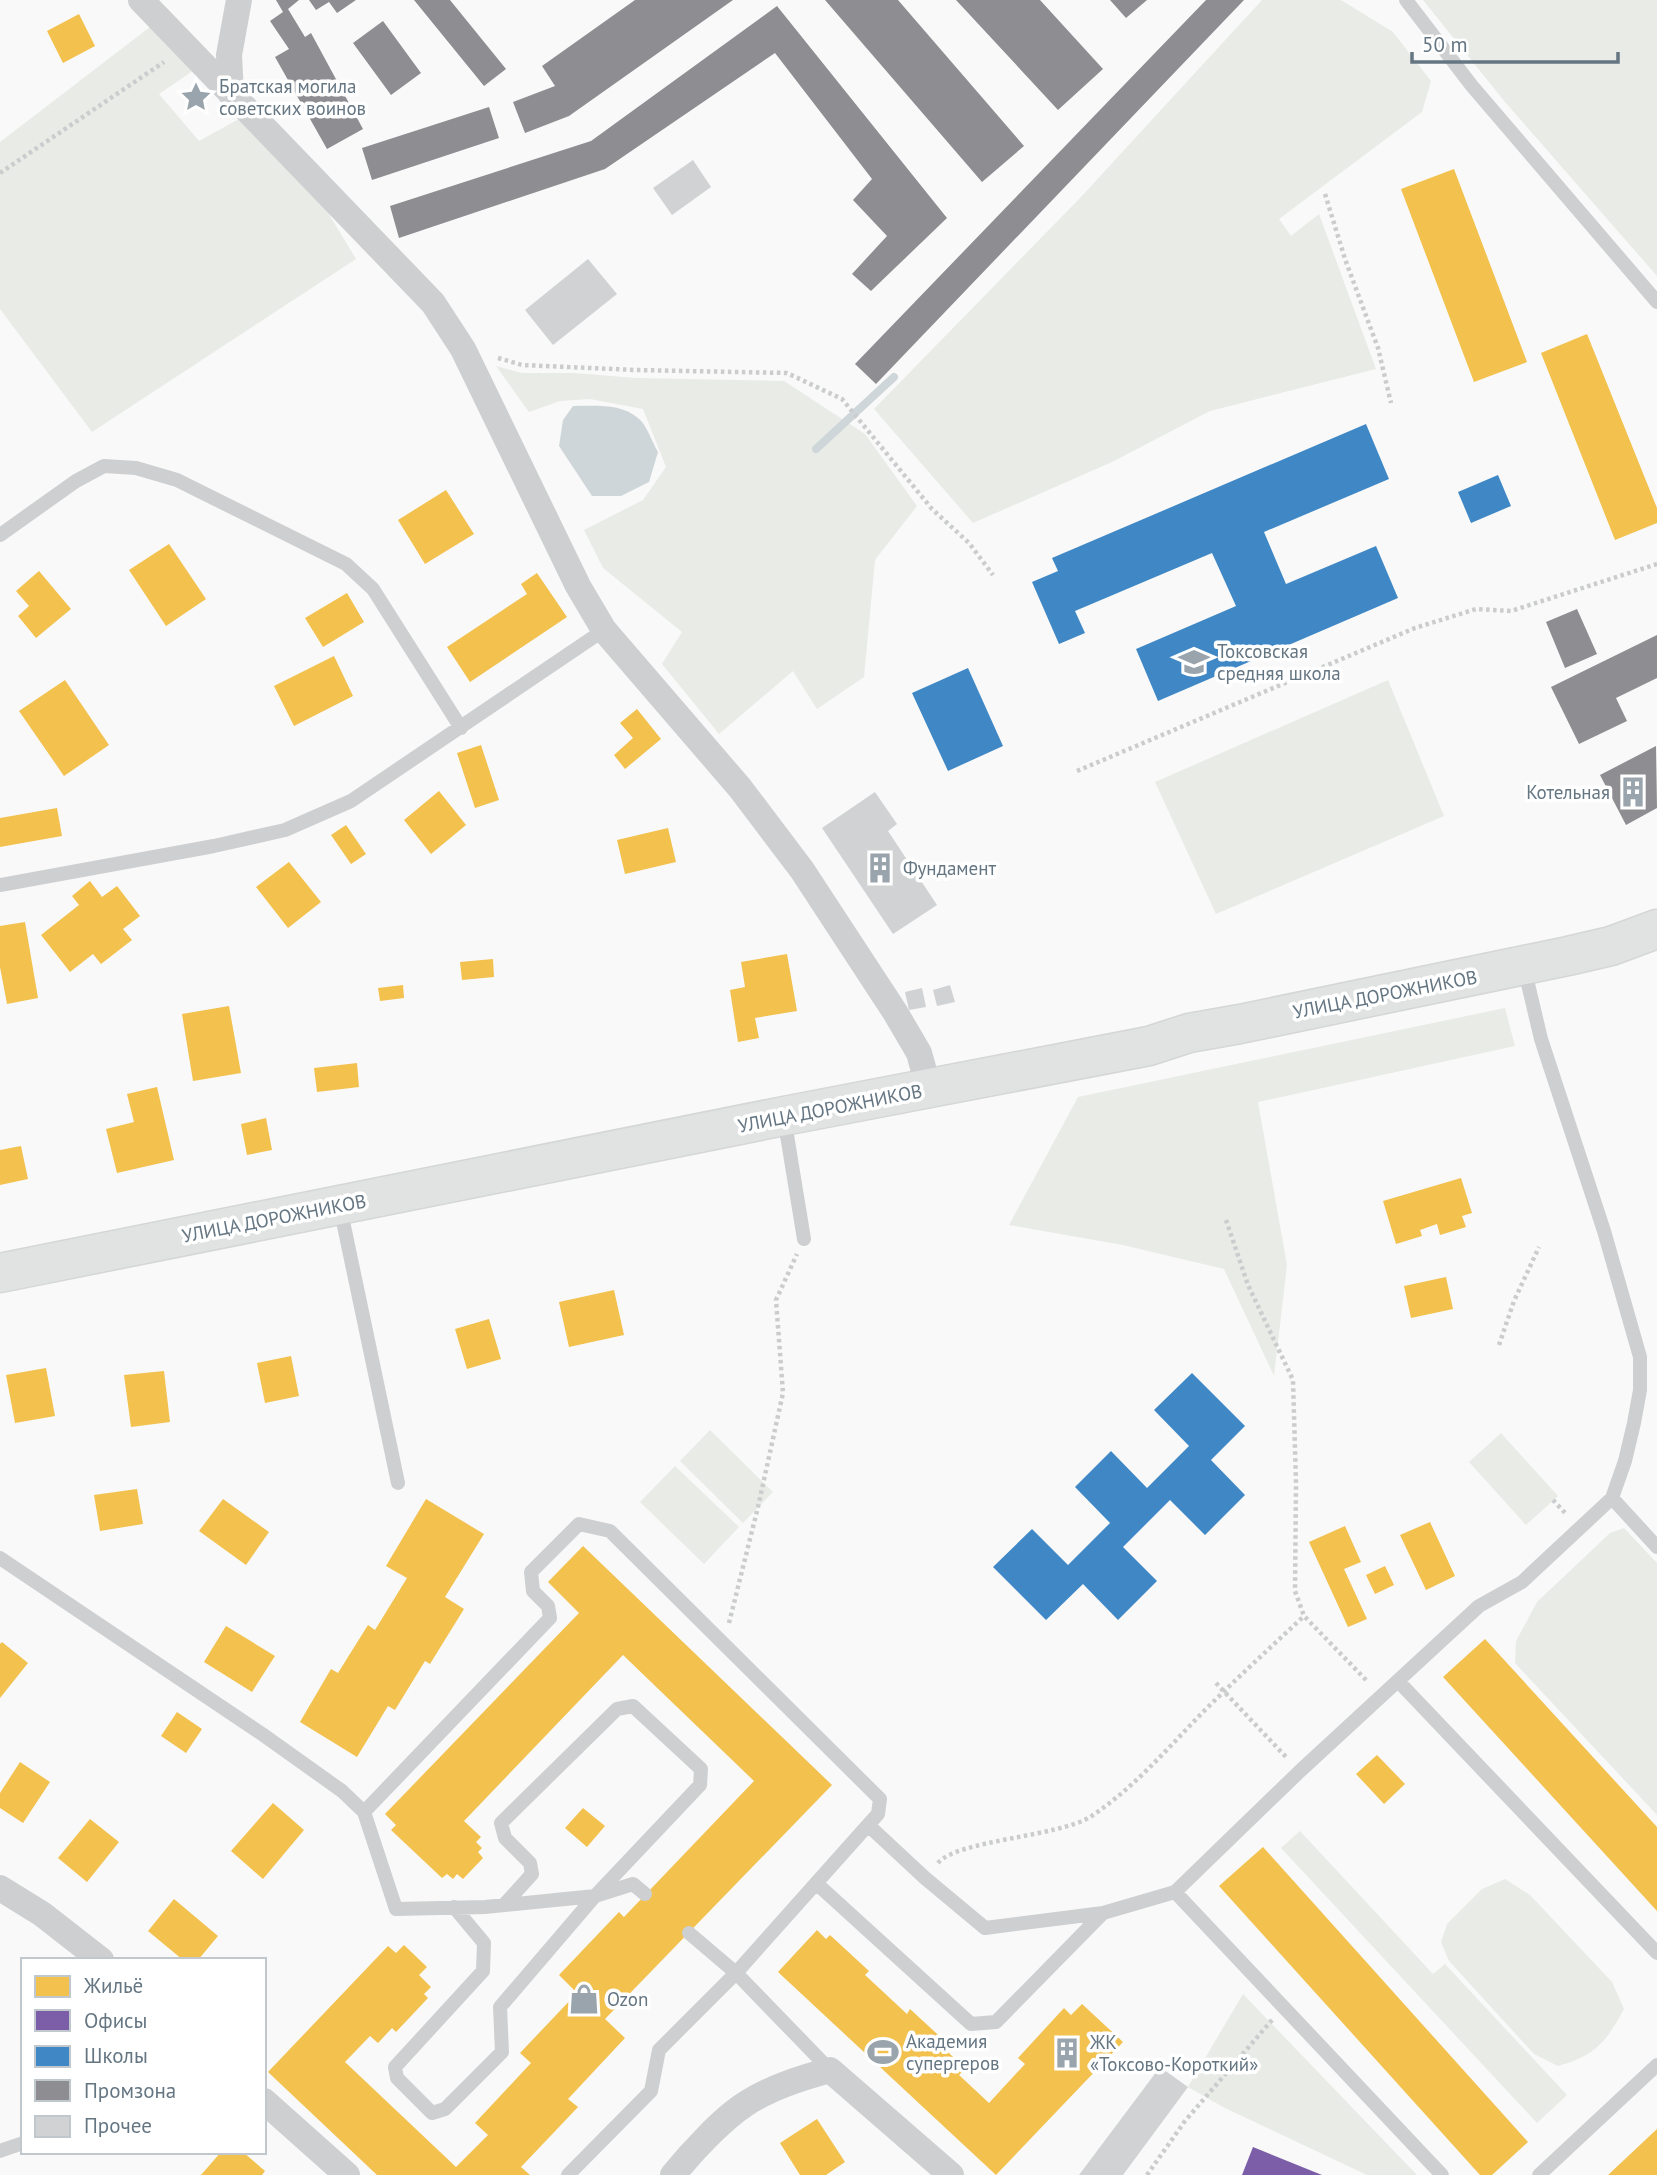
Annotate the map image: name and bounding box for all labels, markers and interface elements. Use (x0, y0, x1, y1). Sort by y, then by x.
scale bar (1412, 21, 1618, 65)
text: 50 m (1422, 31, 1468, 58)
place label: Братская могила советских воинов (219, 74, 366, 120)
place icon: Братская могила советских воинов (179, 80, 213, 114)
place label: Токсовская средняя школа (1217, 639, 1341, 685)
school or university icon: Токсовская средняя школа (1177, 645, 1211, 679)
building icon: Котельная (1616, 775, 1650, 809)
place label: Котельная (1526, 780, 1610, 804)
building icon: Фундамент (863, 851, 897, 885)
place label: Фундамент (903, 856, 997, 880)
street label: УЛИЦА ДОРОЖНИКОВ (1291, 964, 1479, 1024)
street label: УЛИЦА ДОРОЖНИКОВ (736, 1078, 924, 1138)
street label: УЛИЦА ДОРОЖНИКОВ (180, 1188, 368, 1248)
legend (21, 1958, 266, 2154)
text: Жильё (83, 1972, 143, 1999)
shop icon: Ozon (567, 1982, 601, 2016)
place label: Ozon (607, 1987, 648, 2011)
text: Офисы (84, 2007, 147, 2034)
place label: Академия супергеров (906, 2029, 1000, 2075)
place label: ЖК «Токсово-Короткий» (1089, 2030, 1258, 2076)
sports icon: Академия супергеров (866, 2035, 900, 2069)
building icon: ЖК «Токсово-Короткий» (1050, 2036, 1084, 2070)
text: Школы (84, 2042, 148, 2069)
text: Промзона (84, 2077, 176, 2104)
text: Прочее (84, 2112, 152, 2139)

